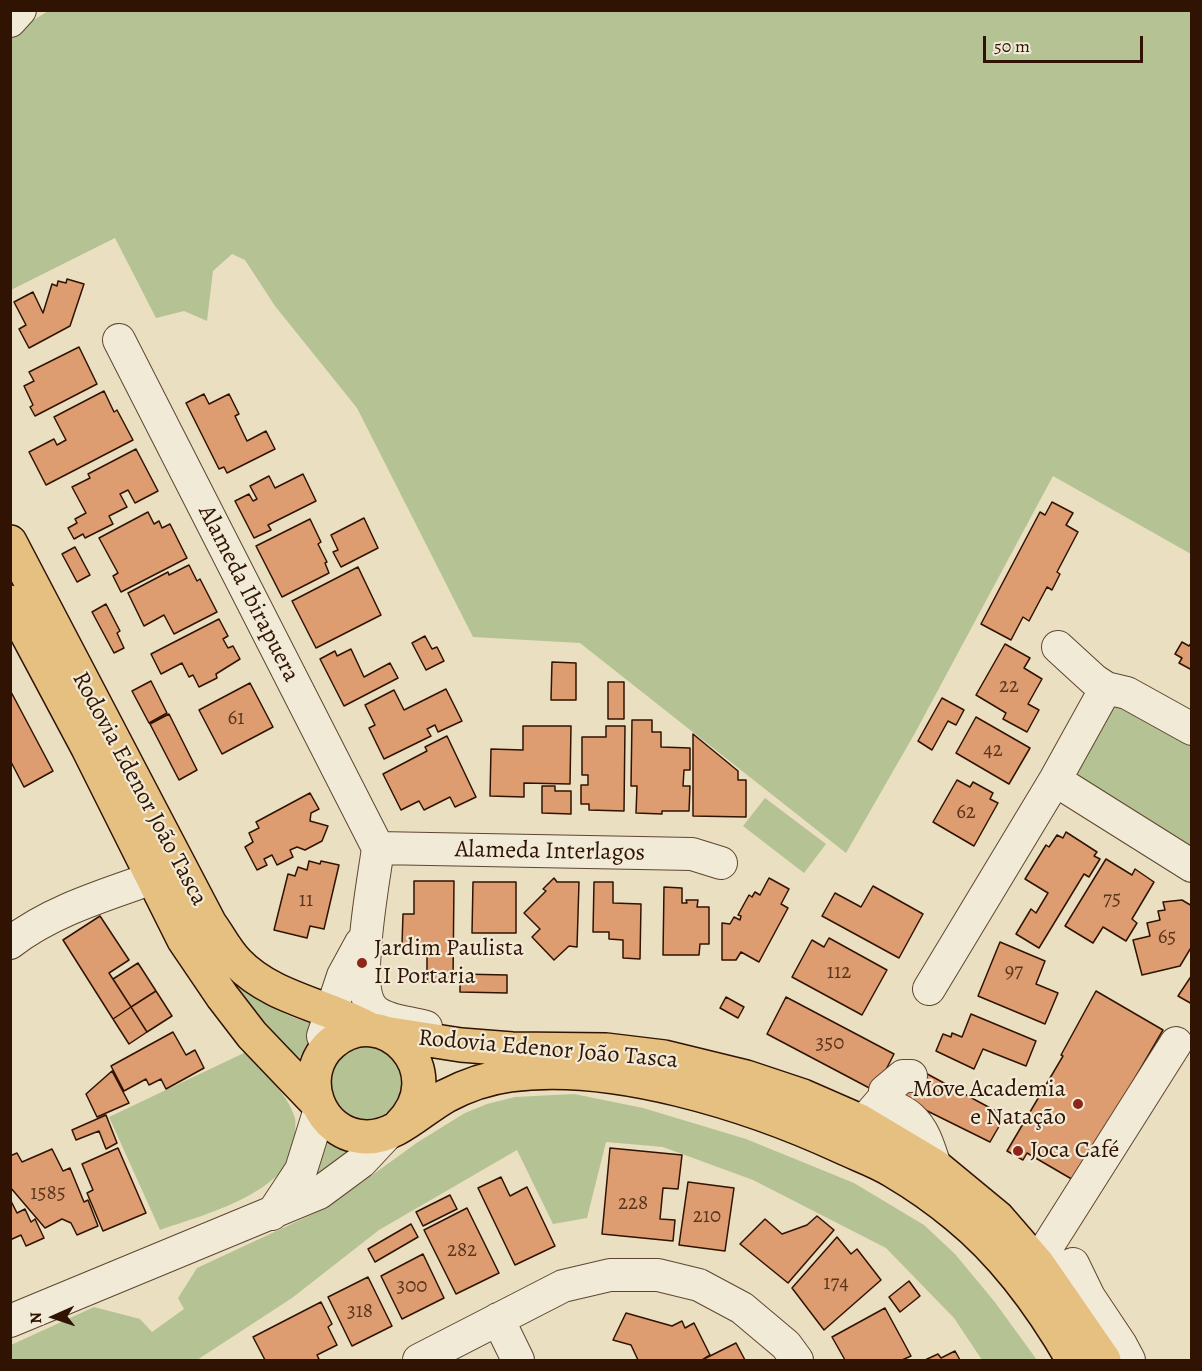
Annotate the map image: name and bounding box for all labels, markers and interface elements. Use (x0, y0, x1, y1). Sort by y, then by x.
scale bar (986, 24, 1146, 62)
text: 50 m (994, 34, 1030, 58)
street label: Alameda Ibirapuera (191, 501, 305, 687)
street label: Rodovia Edenor João Tasca (65, 667, 213, 911)
house number: 22 (999, 674, 1019, 700)
house number: 61 (228, 706, 244, 732)
house number: 42 (983, 738, 1003, 764)
house number: 62 (956, 800, 976, 826)
street label: Alameda Interlagos (455, 836, 645, 868)
house number: 75 (1103, 887, 1121, 913)
house number: 11 (299, 888, 313, 914)
house number: 65 (1158, 925, 1176, 951)
place label: Jardim Paulista II Portaria (374, 935, 524, 991)
marker: Jardim Paulista II Portaria (355, 956, 369, 970)
house number: 97 (1005, 959, 1023, 985)
house number: 112 (827, 960, 851, 986)
street label: Rodovia Edenor João Tasca (417, 1024, 679, 1076)
house number: 350 (816, 1031, 844, 1057)
place label: Move Academia e Natação (912, 1076, 1066, 1132)
marker: Move Academia e Natação (1071, 1097, 1085, 1111)
place label: Joca Café (1030, 1137, 1119, 1165)
marker: Joca Café (1011, 1144, 1025, 1158)
house number: 1585 (30, 1181, 66, 1207)
house number: 228 (618, 1191, 648, 1217)
house number: 210 (693, 1204, 721, 1230)
house number: 282 (447, 1238, 477, 1264)
house number: 174 (823, 1271, 849, 1297)
house number: 300 (396, 1274, 428, 1300)
north arrow (24, 1287, 84, 1347)
house number: 318 (347, 1299, 373, 1325)
text: N (25, 1312, 47, 1324)

